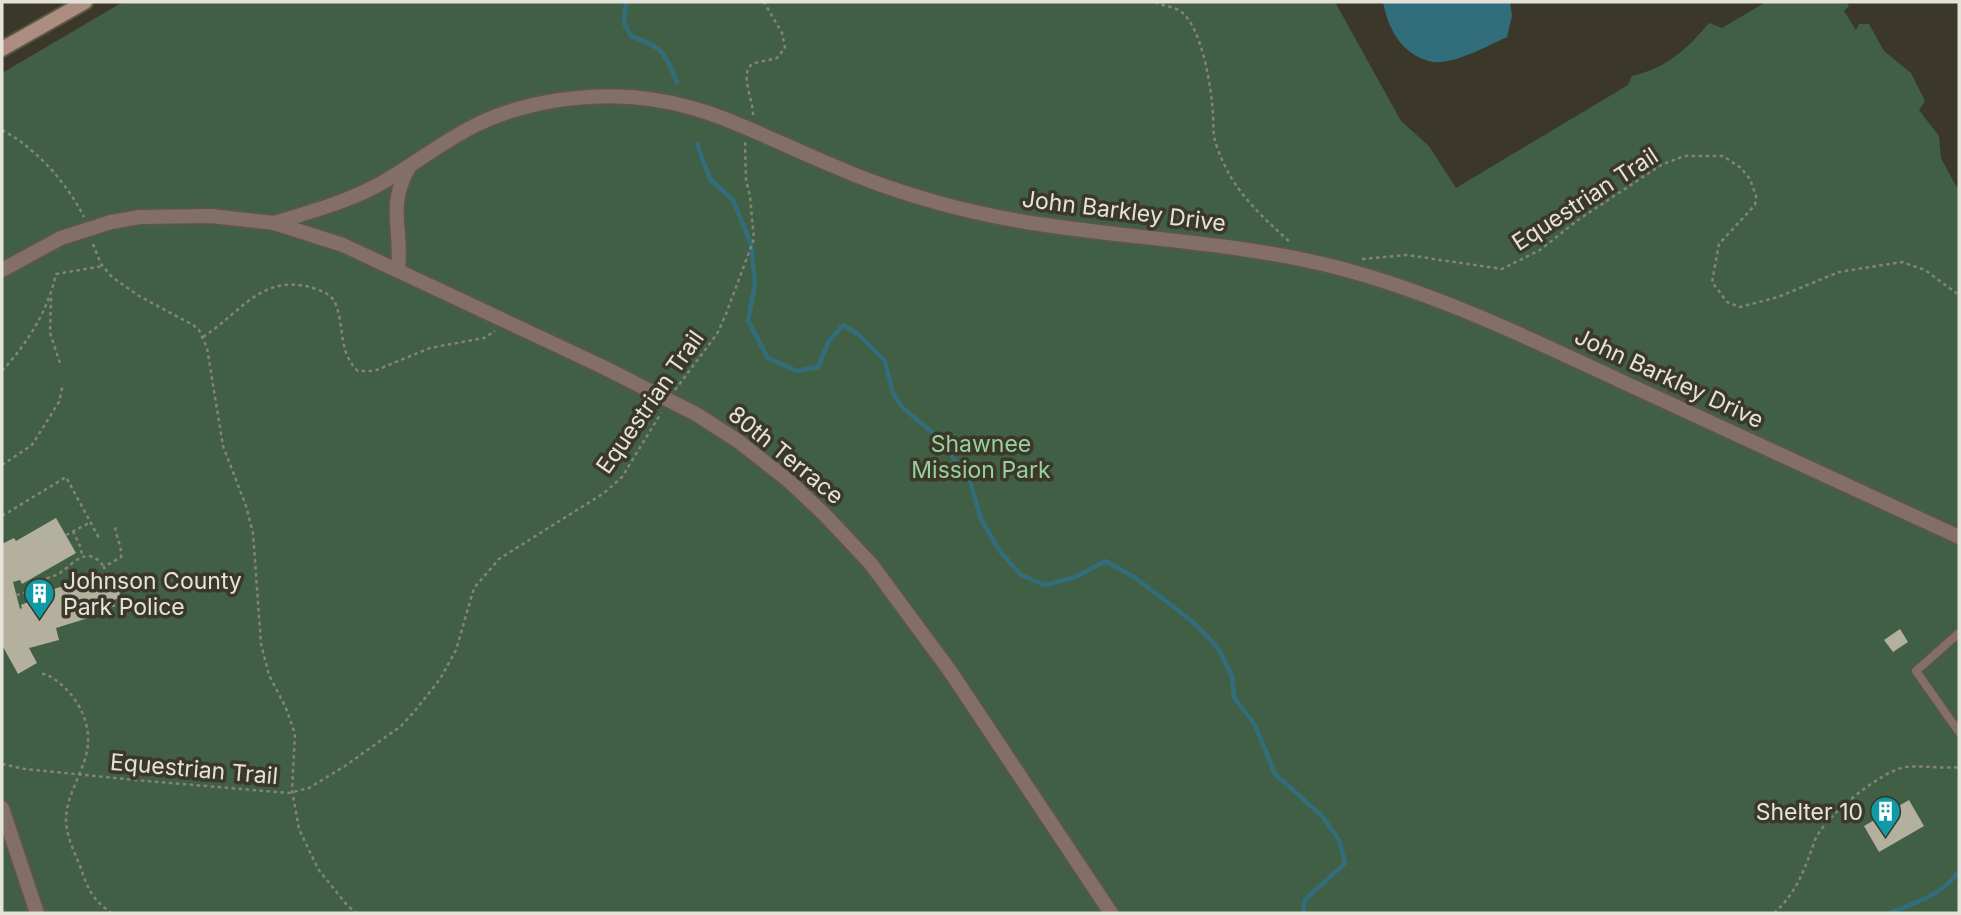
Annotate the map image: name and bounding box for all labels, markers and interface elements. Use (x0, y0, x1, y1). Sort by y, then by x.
street label: Equestrian Trail (1507, 141, 1663, 257)
street label: John Barkley Drive (1020, 185, 1228, 237)
street label: John Barkley Drive (1570, 322, 1768, 434)
street label: Equestrian Trail (590, 325, 710, 479)
street label: 80th Terrace (723, 400, 849, 510)
park label: Shawnee Mission Park (911, 430, 1051, 484)
place label: Johnson County Park Police (63, 567, 242, 621)
building icon: Johnson County Park Police (23, 577, 57, 621)
street label: Equestrian Trail (109, 748, 279, 790)
building icon: Shelter 10 (1869, 795, 1903, 839)
place label: Shelter 10 (1756, 798, 1863, 826)

